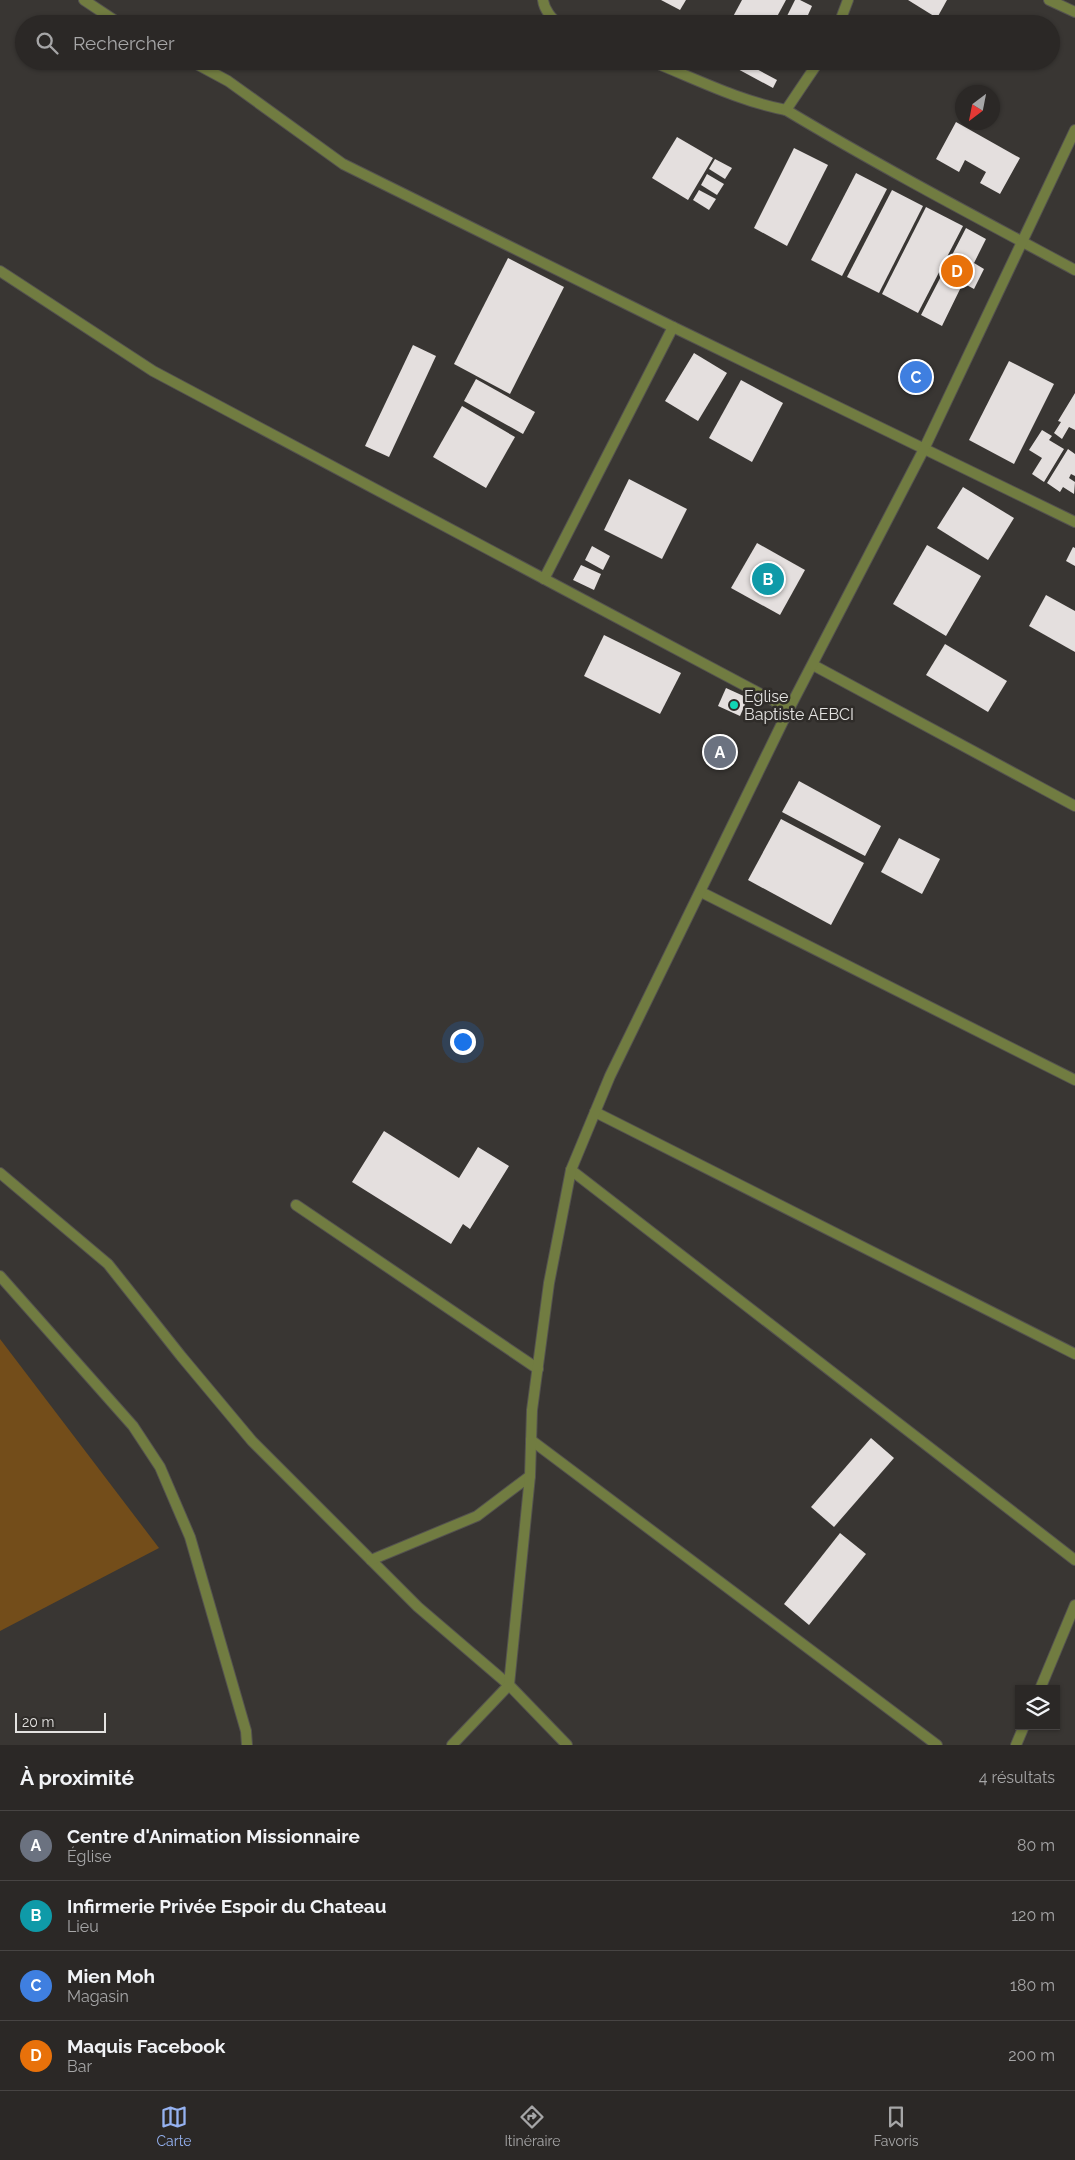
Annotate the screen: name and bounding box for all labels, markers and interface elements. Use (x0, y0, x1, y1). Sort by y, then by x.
search box (15, 15, 1060, 70)
icon: search (33, 29, 61, 57)
text: Rechercher (73, 32, 175, 54)
north arrow (955, 85, 1000, 130)
pin: D (941, 252, 973, 290)
pin: C (900, 358, 932, 396)
pin: B (752, 560, 784, 598)
place label: Eglise Baptiste AEBCI (744, 687, 854, 724)
marker: Eglise Baptiste AEBCI (728, 699, 740, 711)
pin: A (704, 733, 736, 771)
your location (450, 1029, 476, 1055)
map controls (1015, 1685, 1060, 1730)
button: layers (1015, 1685, 1060, 1730)
scale bar (15, 1710, 106, 1733)
text: 20 m (22, 1714, 54, 1730)
text: À proximité (20, 1765, 134, 1790)
text: 4 résultats (979, 1768, 1055, 1787)
text: Centre d'Animation Missionnaire (67, 1825, 360, 1847)
text: A (31, 1836, 41, 1855)
text: 80 m (1017, 1836, 1055, 1855)
text: Église (67, 1847, 111, 1866)
text: Infirmerie Privée Espoir du Chateau (67, 1895, 386, 1917)
text: B (31, 1906, 41, 1925)
text: 120 m (1011, 1906, 1055, 1925)
text: Lieu (67, 1917, 99, 1936)
text: Mien Moh (67, 1965, 155, 1987)
text: C (31, 1976, 41, 1995)
text: 180 m (1010, 1976, 1055, 1995)
text: Magasin (67, 1987, 129, 2006)
text: Maquis Facebook (67, 2035, 225, 2057)
text: D (30, 2046, 42, 2065)
text: 200 m (1008, 2046, 1055, 2065)
text: Bar (67, 2057, 92, 2076)
tab: Carte (157, 2103, 191, 2149)
tab: Itinéraire (504, 2103, 560, 2149)
tab: Favoris (873, 2103, 918, 2149)

